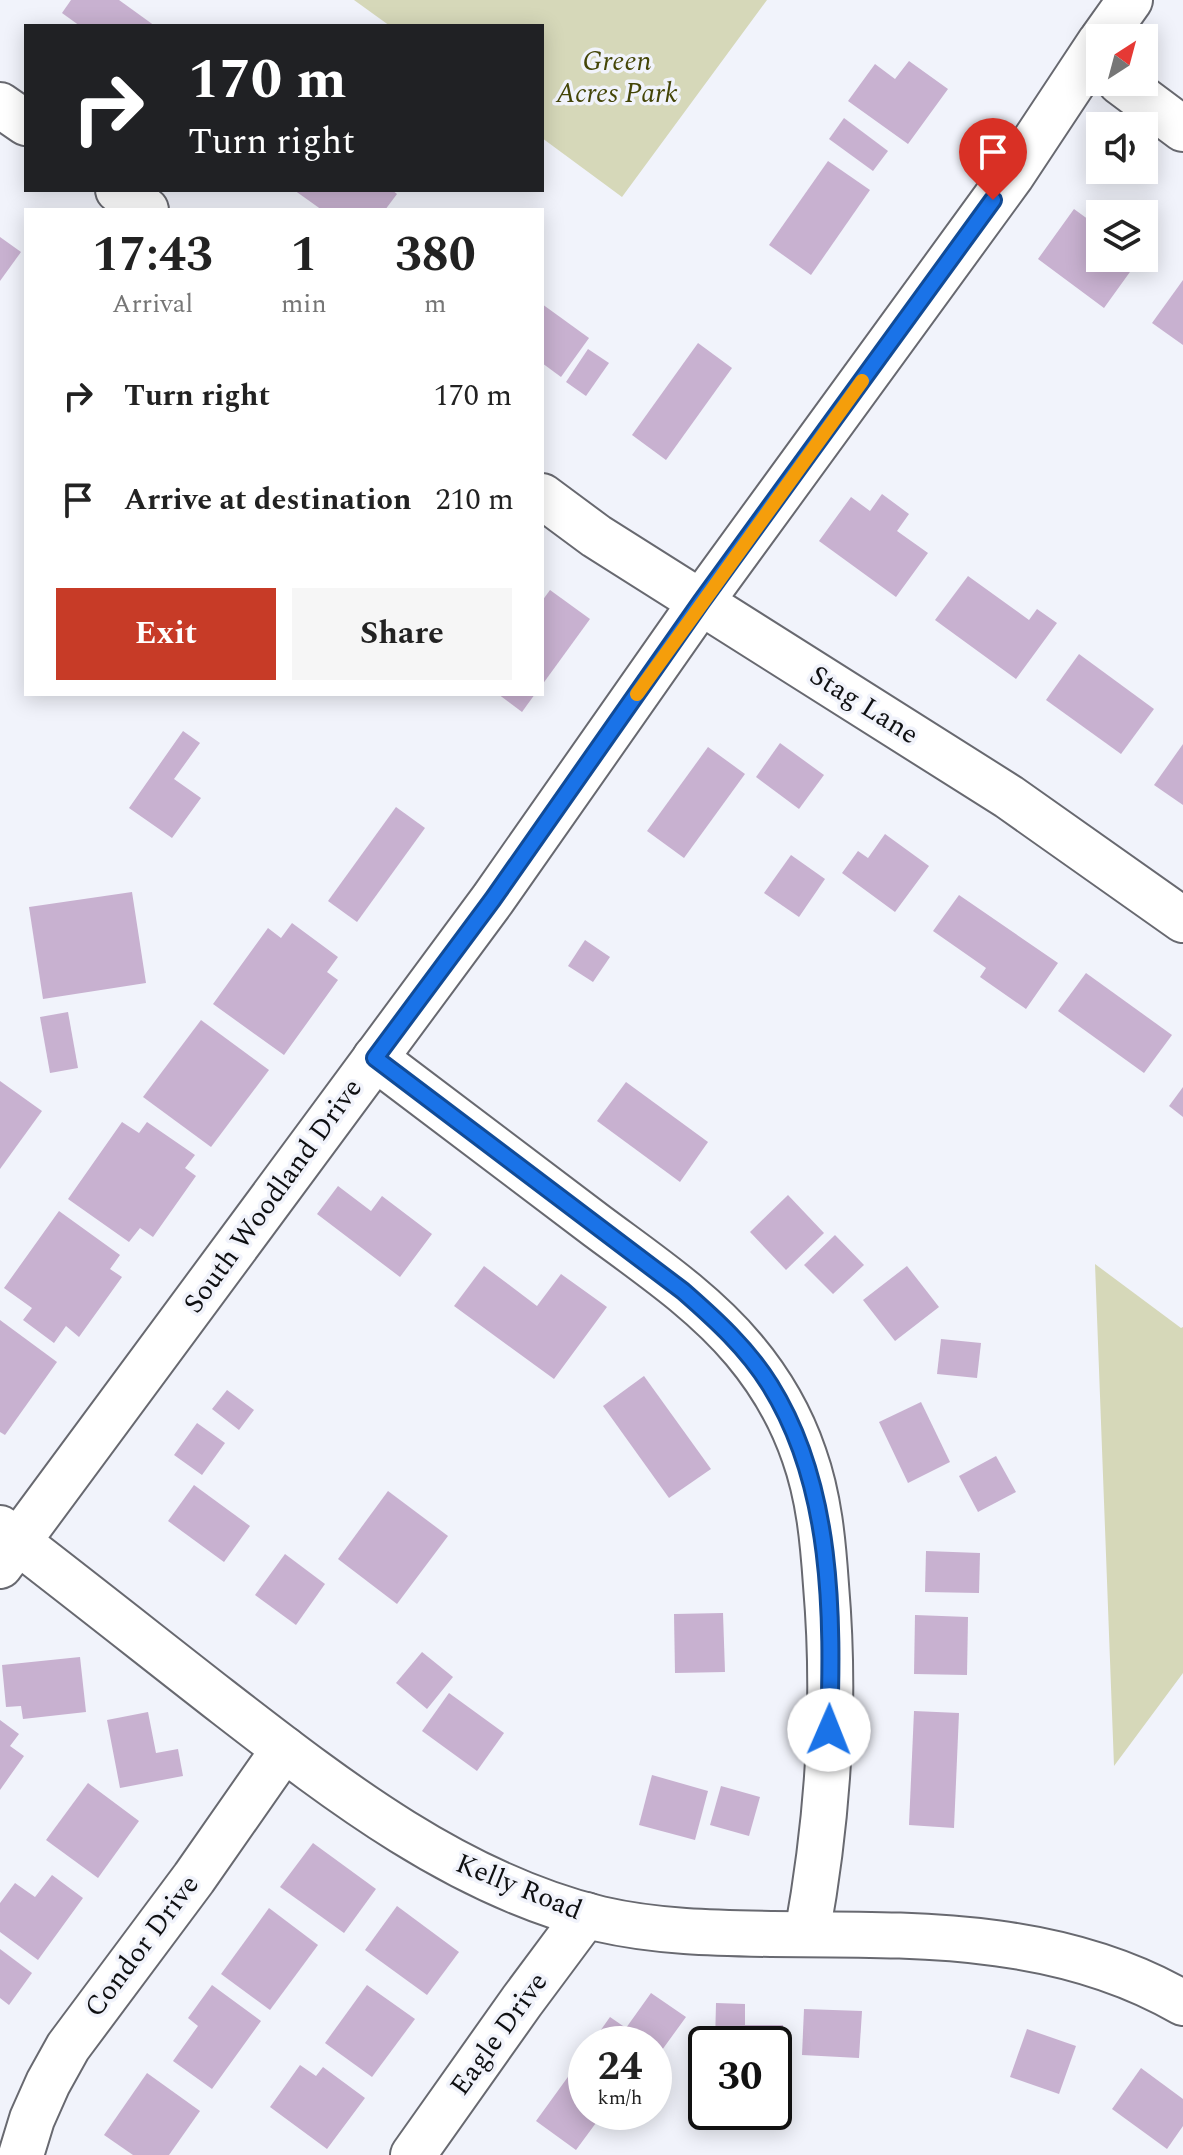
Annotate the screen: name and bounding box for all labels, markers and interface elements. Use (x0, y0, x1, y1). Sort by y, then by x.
north arrow (1086, 24, 1158, 96)
map controls (1086, 24, 1158, 272)
text: 170 m (188, 38, 347, 123)
park label: Green Acres Park (555, 40, 678, 115)
icon: right (56, 56, 160, 160)
button: sound (1086, 112, 1158, 184)
text: Turn right (188, 115, 355, 170)
pin (959, 118, 1027, 200)
icon: arrive (971, 130, 1015, 174)
button: layers (1086, 200, 1158, 272)
text: 17:43 (92, 219, 213, 292)
text: 1 (290, 219, 317, 292)
text: 380 (395, 219, 476, 292)
text: Arrival (112, 284, 193, 324)
text: min (281, 284, 327, 324)
text: m (424, 284, 446, 324)
text: Turn right (124, 373, 270, 419)
text: 170 m (434, 373, 512, 419)
icon: right (56, 374, 100, 418)
text: Arrive at destination (124, 477, 411, 523)
text: 210 m (435, 477, 514, 523)
icon: arrive (56, 478, 100, 522)
button: Exit (56, 588, 276, 680)
button: Share (292, 588, 512, 680)
street label: Stag Lane (801, 654, 927, 756)
street label: South Woodland Drive (173, 1069, 373, 1323)
position arrow (787, 1688, 871, 1772)
street label: Kelly Road (449, 1842, 589, 1932)
street label: Condor Drive (74, 1865, 210, 2027)
street label: Eagle Drive (439, 1963, 559, 2105)
speed limit sign: 30 (688, 2026, 792, 2130)
text: 24 (598, 2037, 642, 2098)
text: km/h (598, 2083, 643, 2113)

